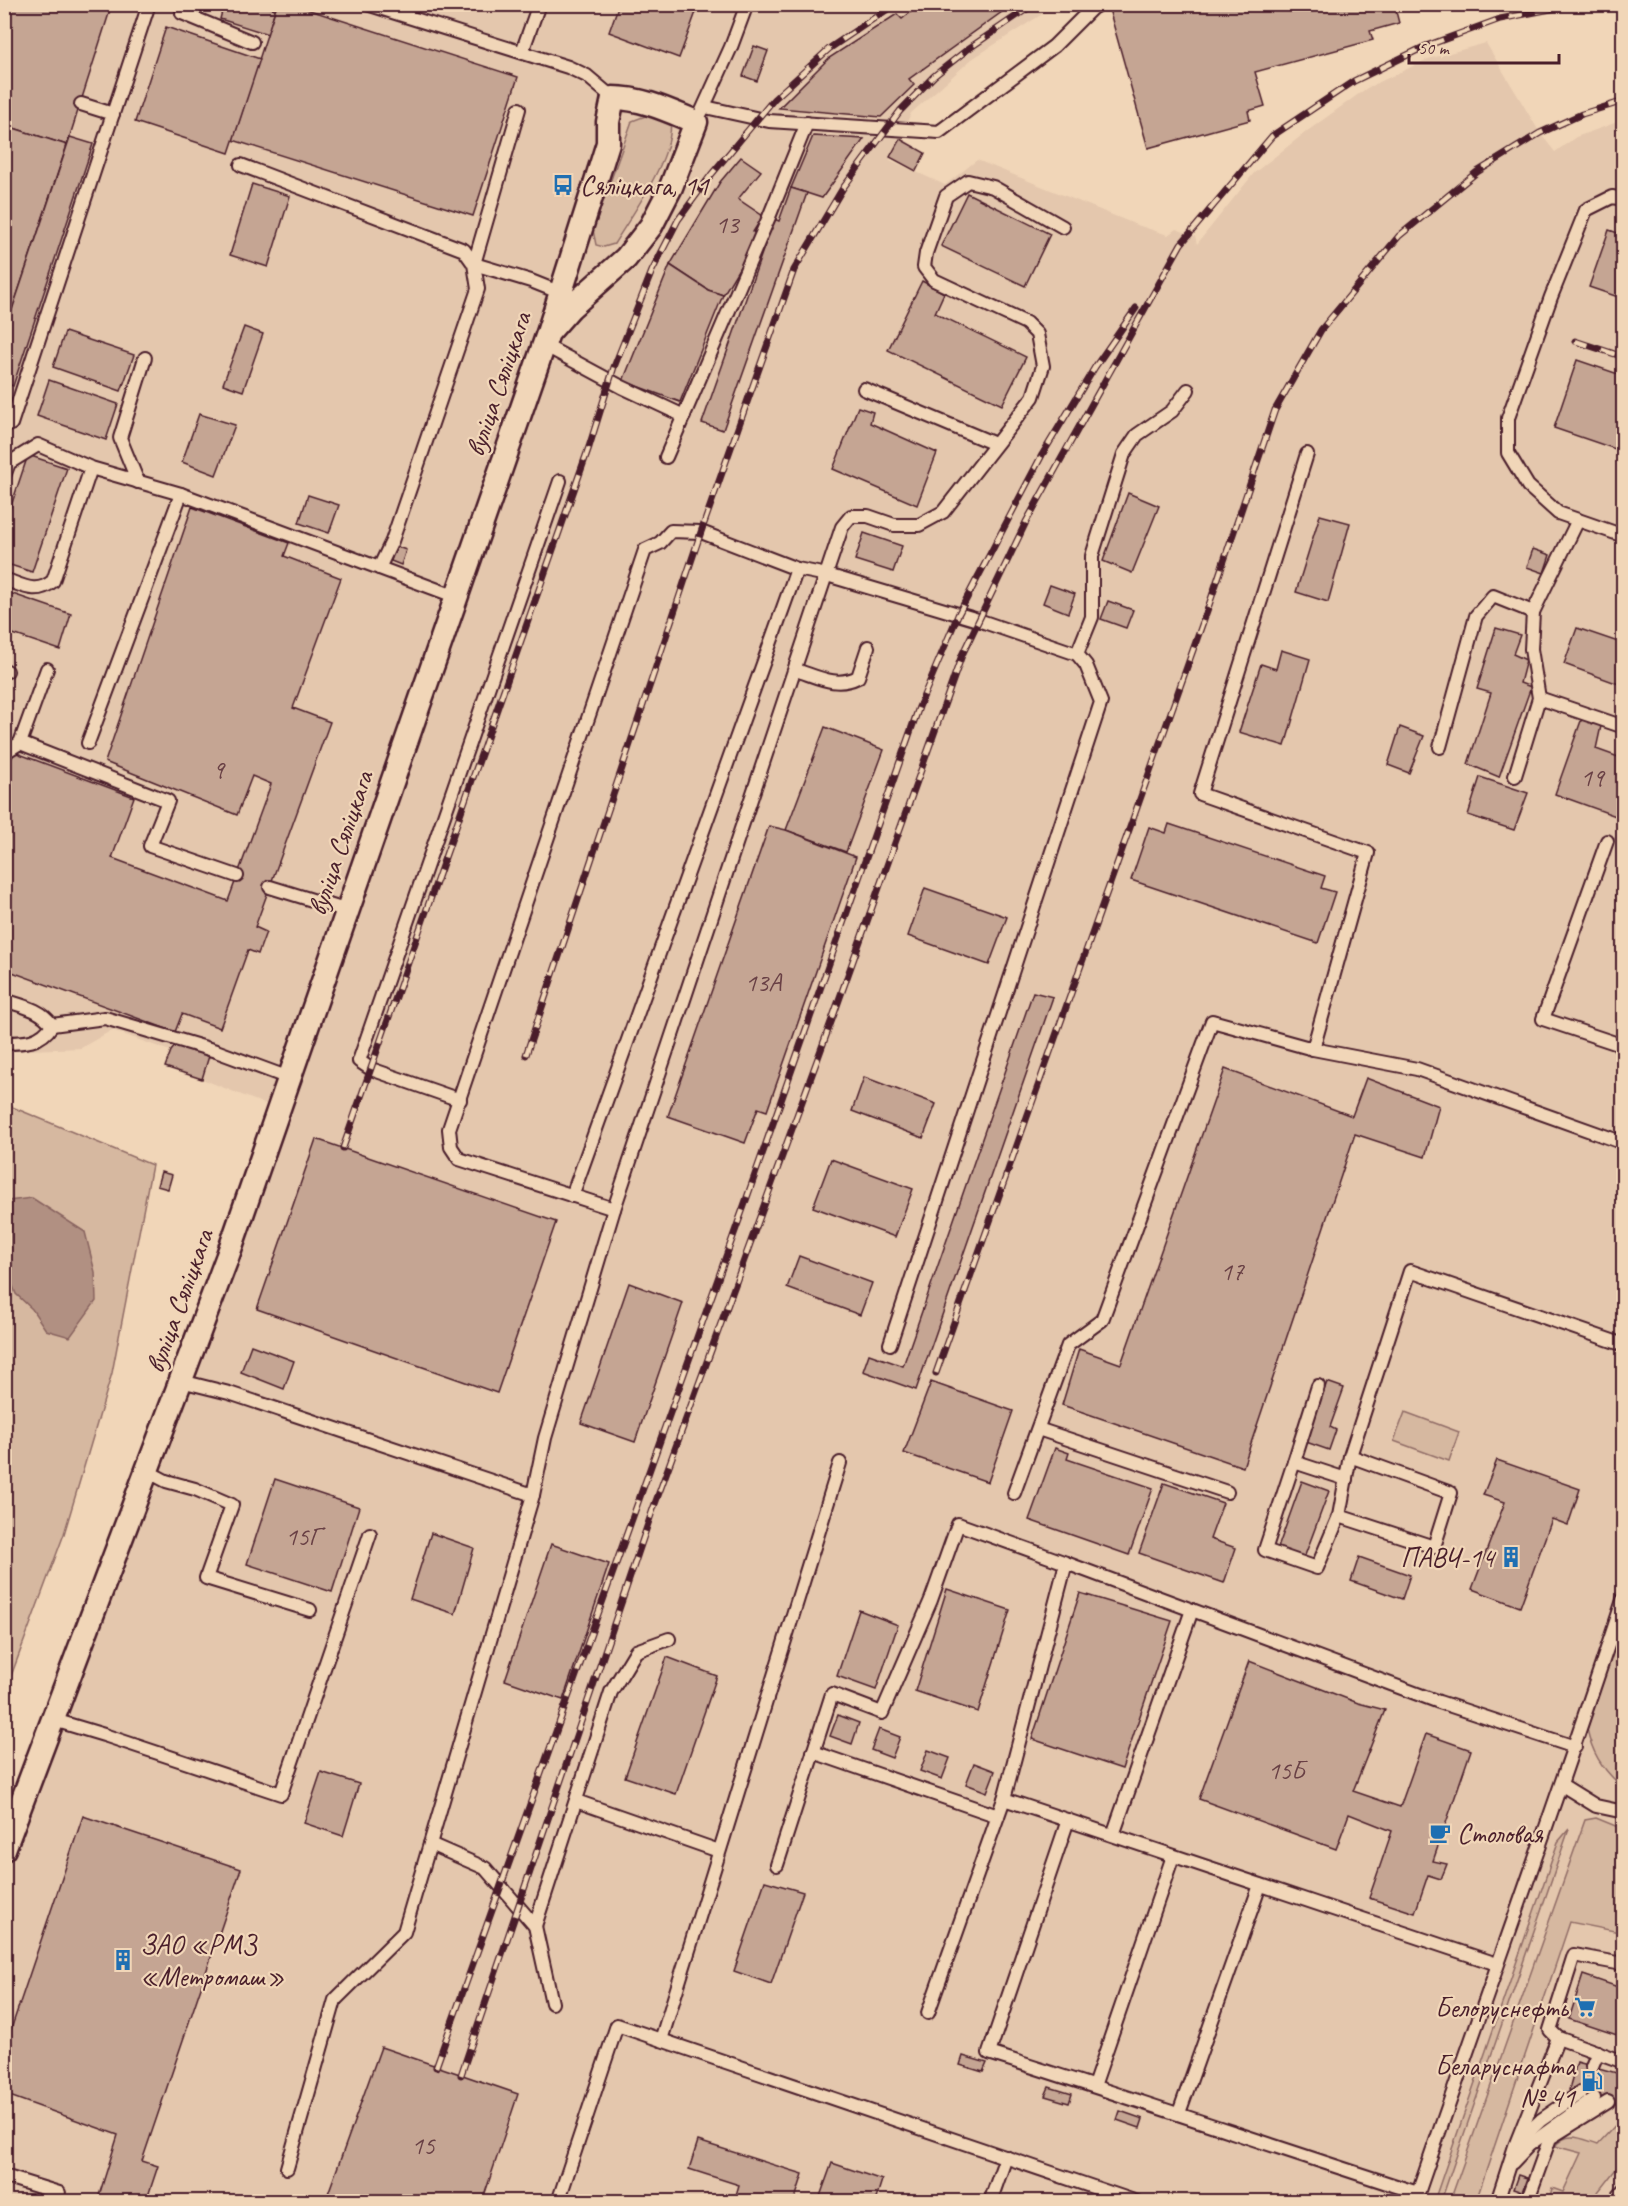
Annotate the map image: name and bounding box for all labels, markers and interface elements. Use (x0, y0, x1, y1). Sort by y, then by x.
scale bar (1409, 27, 1559, 65)
text: 50 m (1418, 37, 1451, 59)
place label: Сяліцкага, 11 (580, 168, 710, 203)
bus stop icon: Сяліцкага, 11 (551, 173, 575, 197)
house number: 13 (715, 208, 741, 241)
street label: вуліца Сяліцкага (457, 306, 540, 461)
house number: 9 (212, 753, 226, 786)
house number: 19 (1580, 761, 1606, 794)
street label: вуліца Сяліцкага (299, 765, 382, 920)
house number: 13А (745, 966, 783, 999)
street label: вуліца Сяліцкага (137, 1223, 222, 1378)
house number: 17 (1220, 1255, 1245, 1288)
house number: 15Г (285, 1520, 326, 1553)
place label: ПАВЧ-14 (1400, 1540, 1496, 1575)
building icon: ПАВЧ-14 (1499, 1545, 1523, 1569)
house number: 15Б (1268, 1754, 1308, 1787)
place label: Столовая (1457, 1816, 1544, 1851)
cafe icon: Столовая (1428, 1821, 1452, 1845)
place label: ЗАО «РМЗ «Метромаш» (140, 1927, 284, 1994)
building icon: ЗАО «РМЗ «Метромаш» (111, 1948, 135, 1972)
place label: Белоруснефть (1435, 1990, 1570, 2025)
supermarket icon: Белоруснефть (1573, 1995, 1597, 2019)
place label: Беларуснафта № 41 (1435, 2048, 1577, 2115)
fuel station icon: Беларуснафта № 41 (1580, 2069, 1604, 2093)
house number: 15 (411, 2129, 436, 2162)

